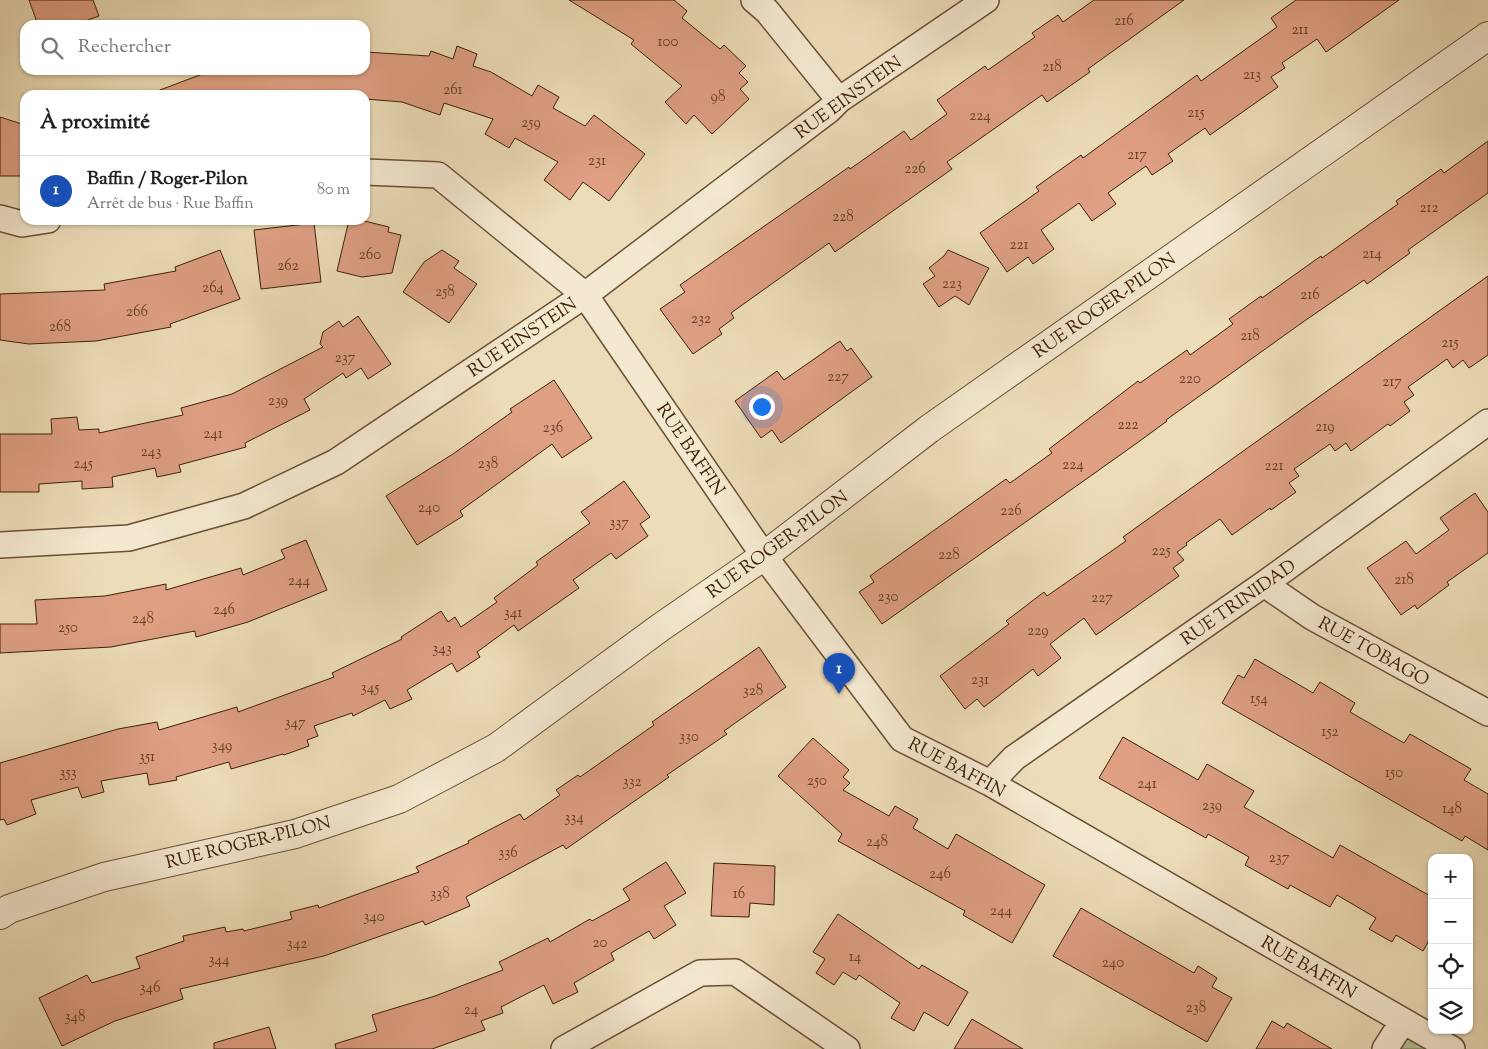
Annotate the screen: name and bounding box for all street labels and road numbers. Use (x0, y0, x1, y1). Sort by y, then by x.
street label: RUE EINSTEIN (790, 51, 908, 146)
street label: RUE ROGER-PILON (1028, 247, 1182, 366)
street label: RUE EINSTEIN (463, 292, 583, 385)
street label: RUE BAFFIN (649, 399, 730, 502)
street label: RUE ROGER-PILON (702, 485, 854, 606)
street label: RUE TRINIDAD (1176, 554, 1302, 653)
street label: RUE TOBAGO (1313, 611, 1434, 694)
street label: RUE BAFFIN (903, 732, 1009, 805)
street label: RUE ROGER-PILON (163, 811, 334, 877)
street label: RUE BAFFIN (1255, 931, 1361, 1007)

